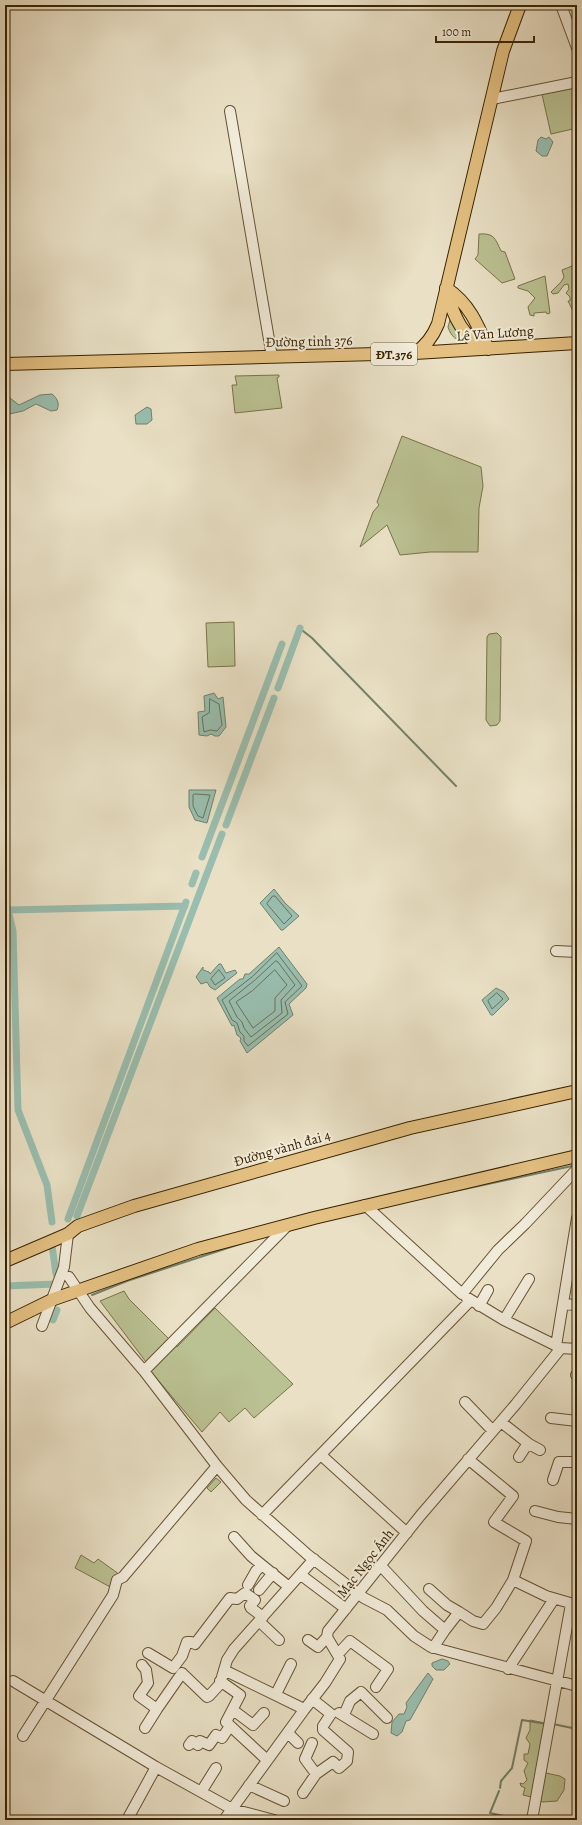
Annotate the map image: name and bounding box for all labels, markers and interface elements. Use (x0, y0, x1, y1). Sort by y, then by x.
scale bar (436, 18, 534, 44)
text: 100 m (442, 24, 471, 40)
street label: Lê Văn Lương (456, 321, 534, 346)
street label: Đường tỉnh 376 (265, 331, 353, 352)
road number: ĐT.376 (371, 343, 417, 365)
street label: Đường vành đai 4 (231, 1126, 333, 1171)
street label: Mạc Ngọc Ánh (333, 1525, 399, 1602)

